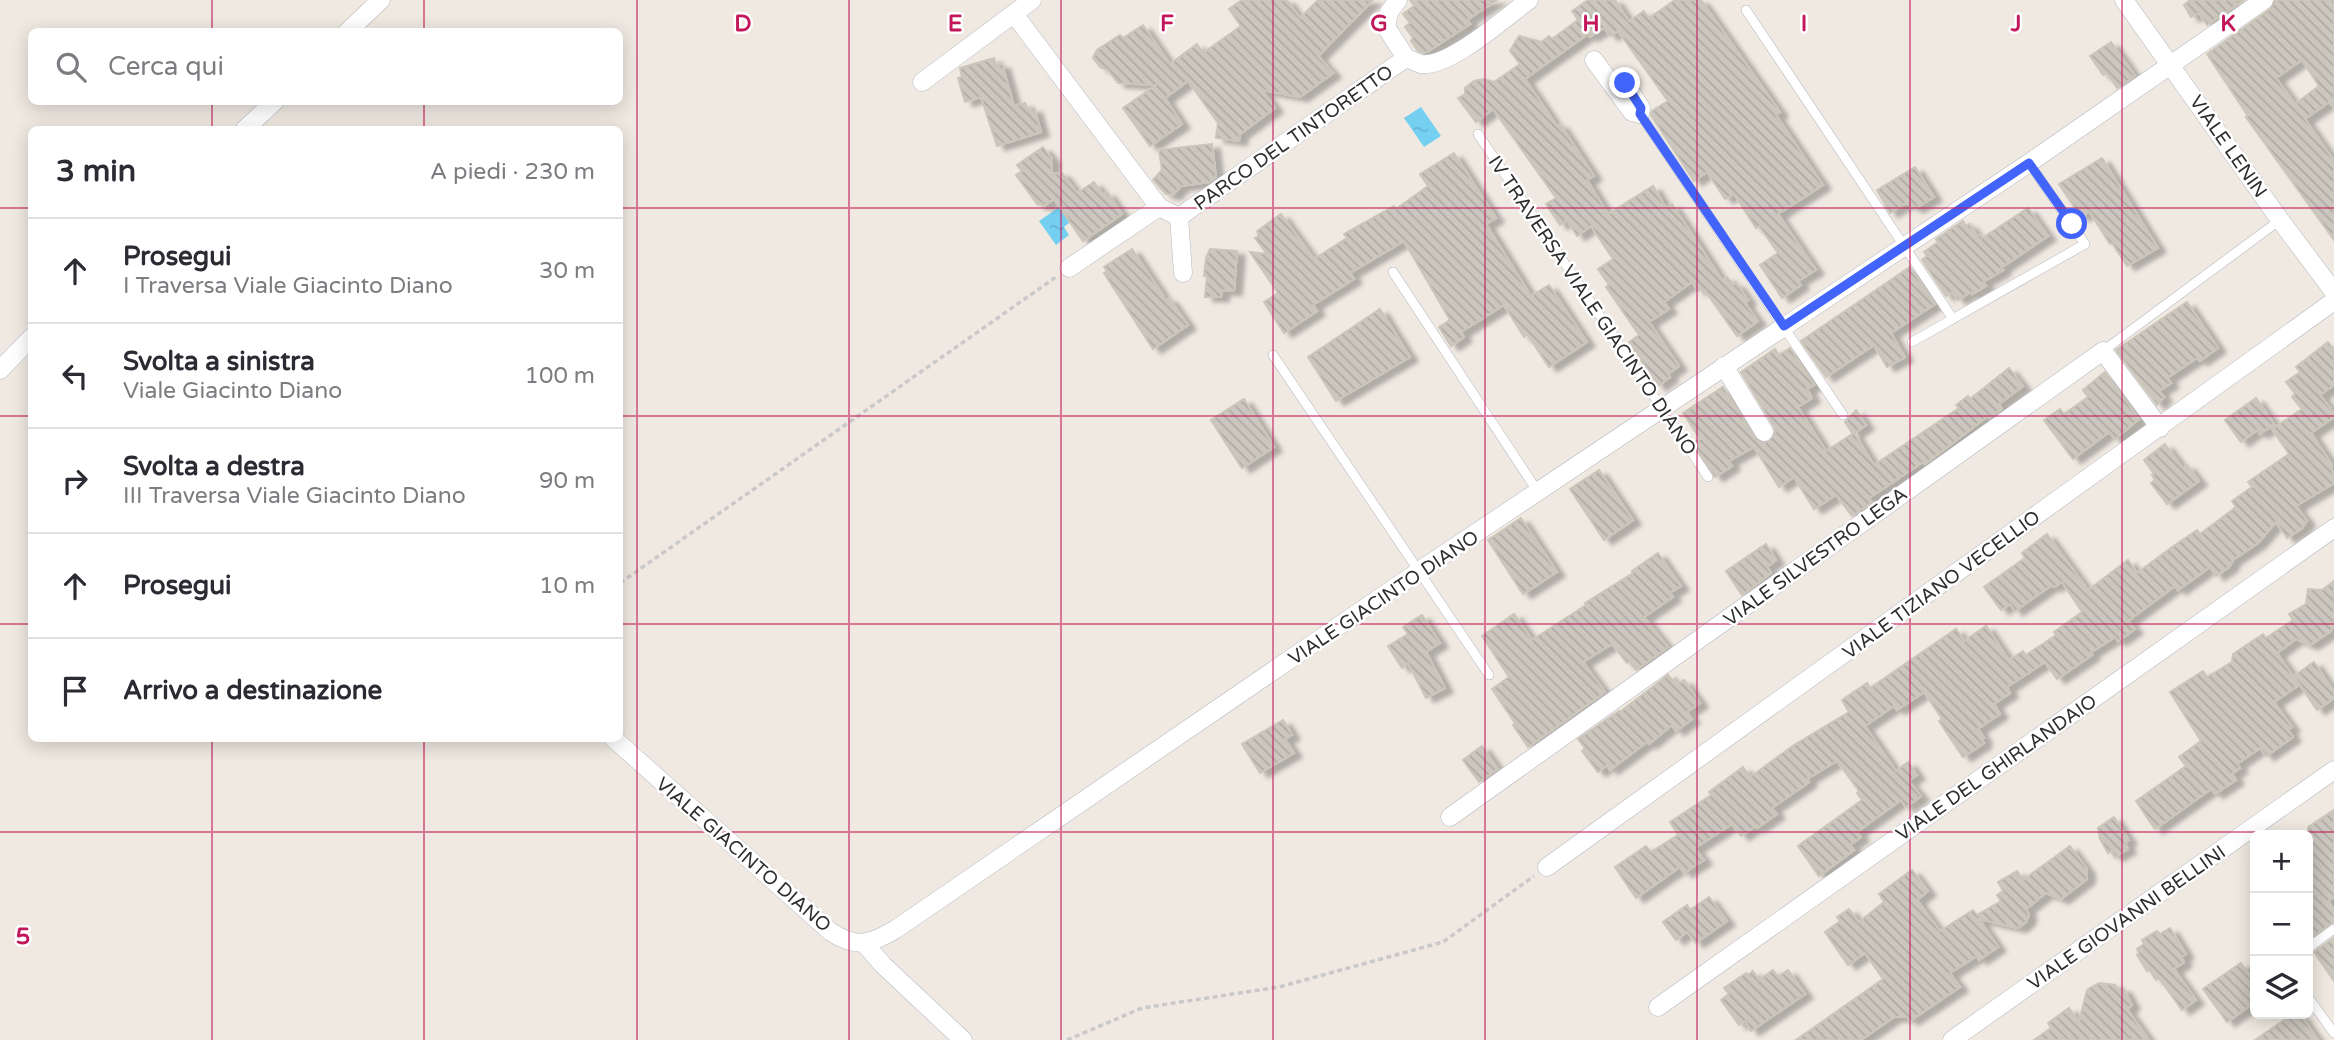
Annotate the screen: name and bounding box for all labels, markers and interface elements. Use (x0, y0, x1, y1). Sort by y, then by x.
text: D (734, 10, 752, 38)
text: E (948, 10, 962, 38)
text: F (1160, 10, 1174, 38)
text: G (1370, 10, 1388, 38)
text: H (1582, 10, 1600, 38)
text: I (1801, 10, 1807, 38)
text: J (2010, 10, 2021, 38)
text: K (2220, 10, 2236, 38)
search box (28, 28, 623, 105)
icon: search (52, 48, 90, 86)
text: Cerca qui (108, 51, 224, 82)
street label: PARCO DEL TINTORETTO (1190, 61, 1397, 215)
route end (1609, 67, 1640, 98)
street label: VIALE LENIN (2185, 91, 2272, 202)
street label: IV TRAVERSA VIALE GIACINTO DIANO (1484, 152, 1701, 459)
text: 3 min (56, 153, 136, 190)
text: A piedi · 230 m (430, 158, 595, 186)
route start (2056, 208, 2087, 239)
text: Prosegui (123, 241, 232, 272)
icon: ahead (56, 252, 94, 290)
text: 30 m (539, 257, 595, 285)
text: I Traversa Viale Giacinto Diano (123, 272, 453, 300)
text: Svolta a sinistra (123, 346, 315, 377)
icon: left (56, 357, 94, 395)
text: 100 m (525, 362, 595, 390)
text: Viale Giacinto Diano (123, 377, 342, 405)
text: Svolta a destra (123, 451, 305, 482)
icon: right (56, 462, 94, 500)
text: 90 m (539, 467, 595, 495)
text: III Traversa Viale Giacinto Diano (123, 482, 466, 510)
street label: VIALE SILVESTRO LEGA (1720, 483, 1912, 631)
street label: VIALE TIZIANO VECELLIO (1839, 506, 2044, 664)
street label: VIALE GIACINTO DIANO (1284, 526, 1483, 670)
icon: ahead (56, 567, 94, 605)
text: Prosegui (123, 570, 232, 601)
text: 10 m (539, 572, 595, 600)
icon: arrive (56, 672, 94, 710)
text: Arrivo a destinazione (123, 675, 382, 706)
street label: VIALE DEL GHIRLANDAIO (1892, 690, 2101, 846)
street label: VIALE GIACINTO DIANO (651, 773, 835, 937)
map controls (2250, 830, 2313, 1019)
button: + (2250, 830, 2313, 893)
street label: VIALE GIOVANNI BELLINI (2023, 841, 2230, 995)
button: − (2250, 893, 2313, 956)
text: 5 (16, 923, 30, 951)
button: layers (2250, 956, 2313, 1019)

